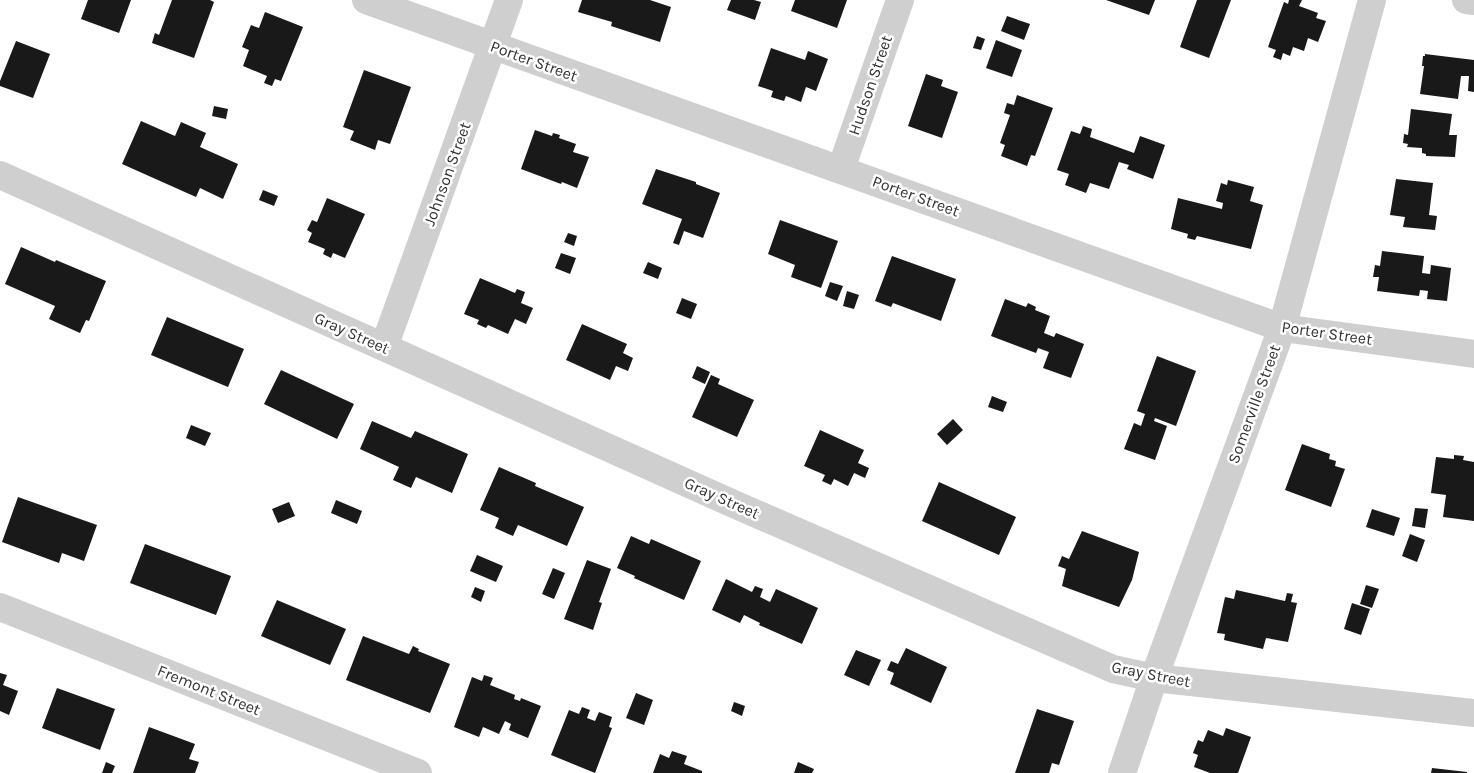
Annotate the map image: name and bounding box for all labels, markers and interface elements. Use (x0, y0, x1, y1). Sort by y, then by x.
street label: Hudson Street (844, 33, 896, 137)
street label: Porter Street (488, 36, 580, 86)
street label: Johnson Street (419, 120, 475, 228)
street label: Porter Street (870, 171, 962, 221)
street label: Gray Street (312, 308, 392, 358)
street label: Porter Street (1281, 317, 1373, 349)
street label: Somerville Street (1224, 342, 1284, 466)
street label: Gray Street (682, 473, 762, 523)
street label: Gray Street (1110, 657, 1192, 691)
street label: Fremont Street (155, 661, 263, 719)

